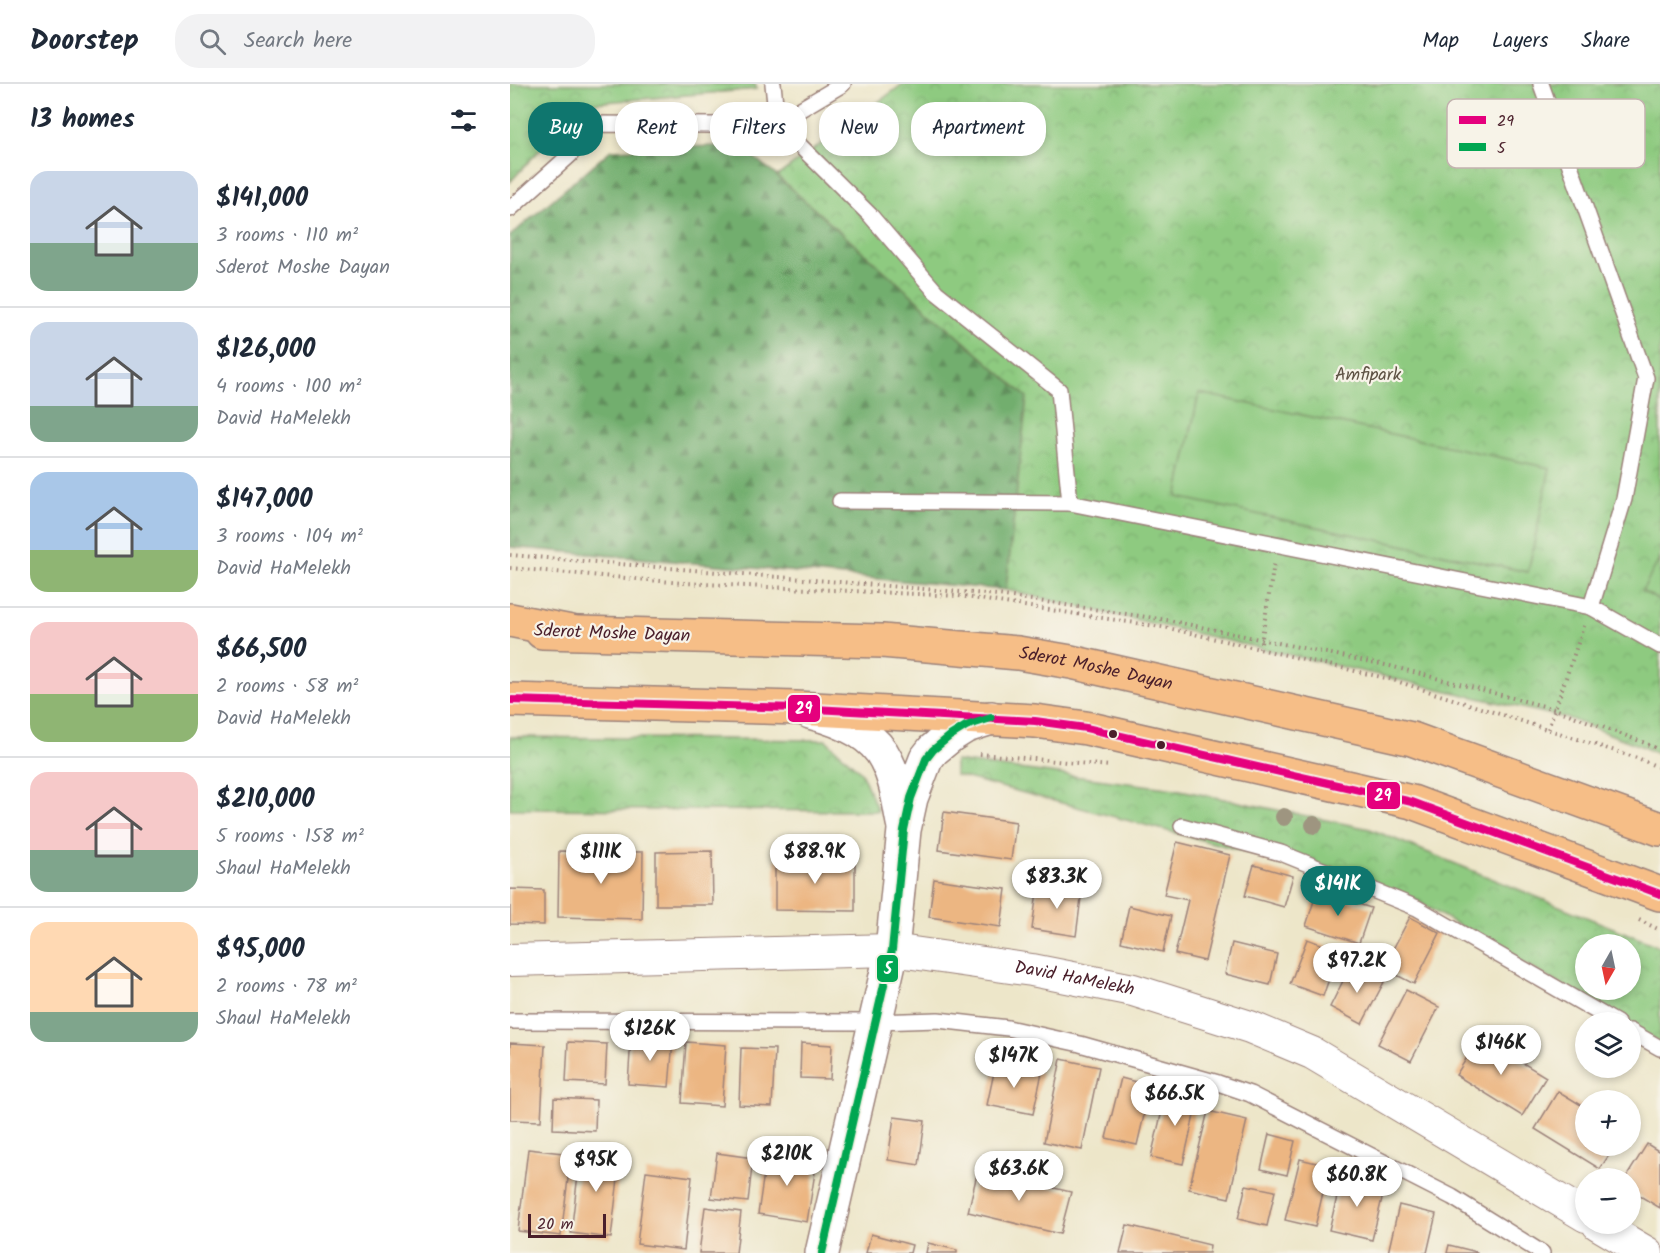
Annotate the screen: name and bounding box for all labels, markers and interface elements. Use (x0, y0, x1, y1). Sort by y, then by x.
search box (175, 14, 595, 68)
text: Doorstep (30, 19, 139, 64)
text: Search here (244, 24, 352, 59)
icon: search (196, 25, 229, 58)
text: Map (1422, 25, 1459, 58)
text: Layers (1492, 25, 1548, 58)
text: Share (1581, 25, 1630, 58)
text: 13 homes (30, 99, 135, 141)
legend (1447, 99, 1645, 168)
chip: Buy (528, 102, 603, 156)
chip: Rent (615, 102, 698, 156)
chip: Filters (710, 102, 807, 156)
chip: New (819, 102, 899, 156)
chip: Apartment (911, 102, 1046, 156)
icon: filters (447, 104, 480, 137)
text: 29 (1497, 109, 1514, 134)
text: 5 (1497, 136, 1507, 161)
text: $141,000 (216, 178, 308, 220)
icon: home (78, 195, 150, 267)
text: 3 rooms · 110 m² (216, 220, 358, 252)
text: Sderot Moshe Dayan (216, 252, 390, 284)
text: $126,000 (216, 329, 315, 371)
icon: home (78, 346, 150, 418)
park label: Amfipark (1335, 361, 1402, 390)
text: 4 rooms · 100 m² (216, 371, 361, 403)
text: David HaMelekh (216, 403, 351, 435)
text: $147,000 (216, 479, 313, 521)
icon: home (78, 496, 150, 568)
text: 3 rooms · 104 m² (216, 521, 363, 553)
text: David HaMelekh (216, 553, 351, 585)
street label: Sderot Moshe Dayan (533, 617, 691, 651)
text: $66,500 (216, 629, 306, 671)
street label: Sderot Moshe Dayan (1017, 639, 1176, 699)
icon: home (78, 646, 150, 718)
text: 2 rooms · 58 m² (216, 671, 358, 703)
line badge: 29 (787, 694, 821, 723)
text: 29 (795, 697, 813, 722)
text: David HaMelekh (216, 703, 351, 735)
unlabelled marker (1107, 728, 1119, 740)
unlabelled marker (1155, 739, 1167, 751)
text: $210,000 (216, 779, 315, 821)
line badge: 29 (1366, 781, 1401, 810)
text: 29 (1374, 784, 1392, 809)
icon: home (78, 796, 150, 868)
text: 5 rooms · 158 m² (216, 821, 364, 853)
pin: $111K (559, 834, 643, 885)
pin: $88.9K (766, 834, 864, 885)
text: $111K (580, 837, 622, 869)
text: $88.9K (784, 837, 846, 869)
text: Shaul HaMelekh (216, 853, 351, 885)
pin: $83.3K (1008, 859, 1106, 910)
text: $83.3K (1026, 862, 1088, 894)
pin: $141K (1296, 866, 1380, 917)
text: $141K (1315, 869, 1361, 901)
text: $95,000 (216, 929, 305, 971)
north arrow (1575, 934, 1641, 1000)
map controls (1575, 934, 1641, 1234)
pin: $97.2K (1308, 943, 1406, 994)
icon: home (78, 946, 150, 1018)
text: $97.2K (1327, 946, 1387, 978)
street label: David HaMelekh (1013, 953, 1137, 1004)
line badge: 5 (876, 954, 899, 983)
text: 5 (883, 957, 894, 982)
text: 2 rooms · 78 m² (216, 971, 357, 1003)
text: Shaul HaMelekh (216, 1003, 351, 1035)
pin: $126K (608, 1011, 692, 1062)
button: layers (1575, 1012, 1641, 1078)
text: $126K (624, 1014, 676, 1046)
pin: $146K (1459, 1025, 1543, 1076)
text: $146K (1475, 1028, 1527, 1060)
pin: $147K (972, 1038, 1056, 1089)
text: $147K (989, 1041, 1039, 1073)
pin: $66.5K (1126, 1076, 1224, 1127)
text: $66.5K (1145, 1079, 1205, 1111)
button: + (1575, 1090, 1641, 1156)
pin: $210K (745, 1136, 829, 1187)
text: $210K (761, 1139, 813, 1171)
pin: $95K (560, 1142, 632, 1193)
text: $95K (574, 1145, 618, 1177)
pin: $63.6K (970, 1151, 1068, 1202)
text: $63.6K (988, 1154, 1050, 1186)
pin: $60.8K (1308, 1157, 1406, 1208)
text: $60.8K (1326, 1160, 1388, 1192)
button: − (1575, 1168, 1641, 1234)
scale bar (528, 1211, 606, 1238)
text: 20 m (537, 1212, 573, 1237)

